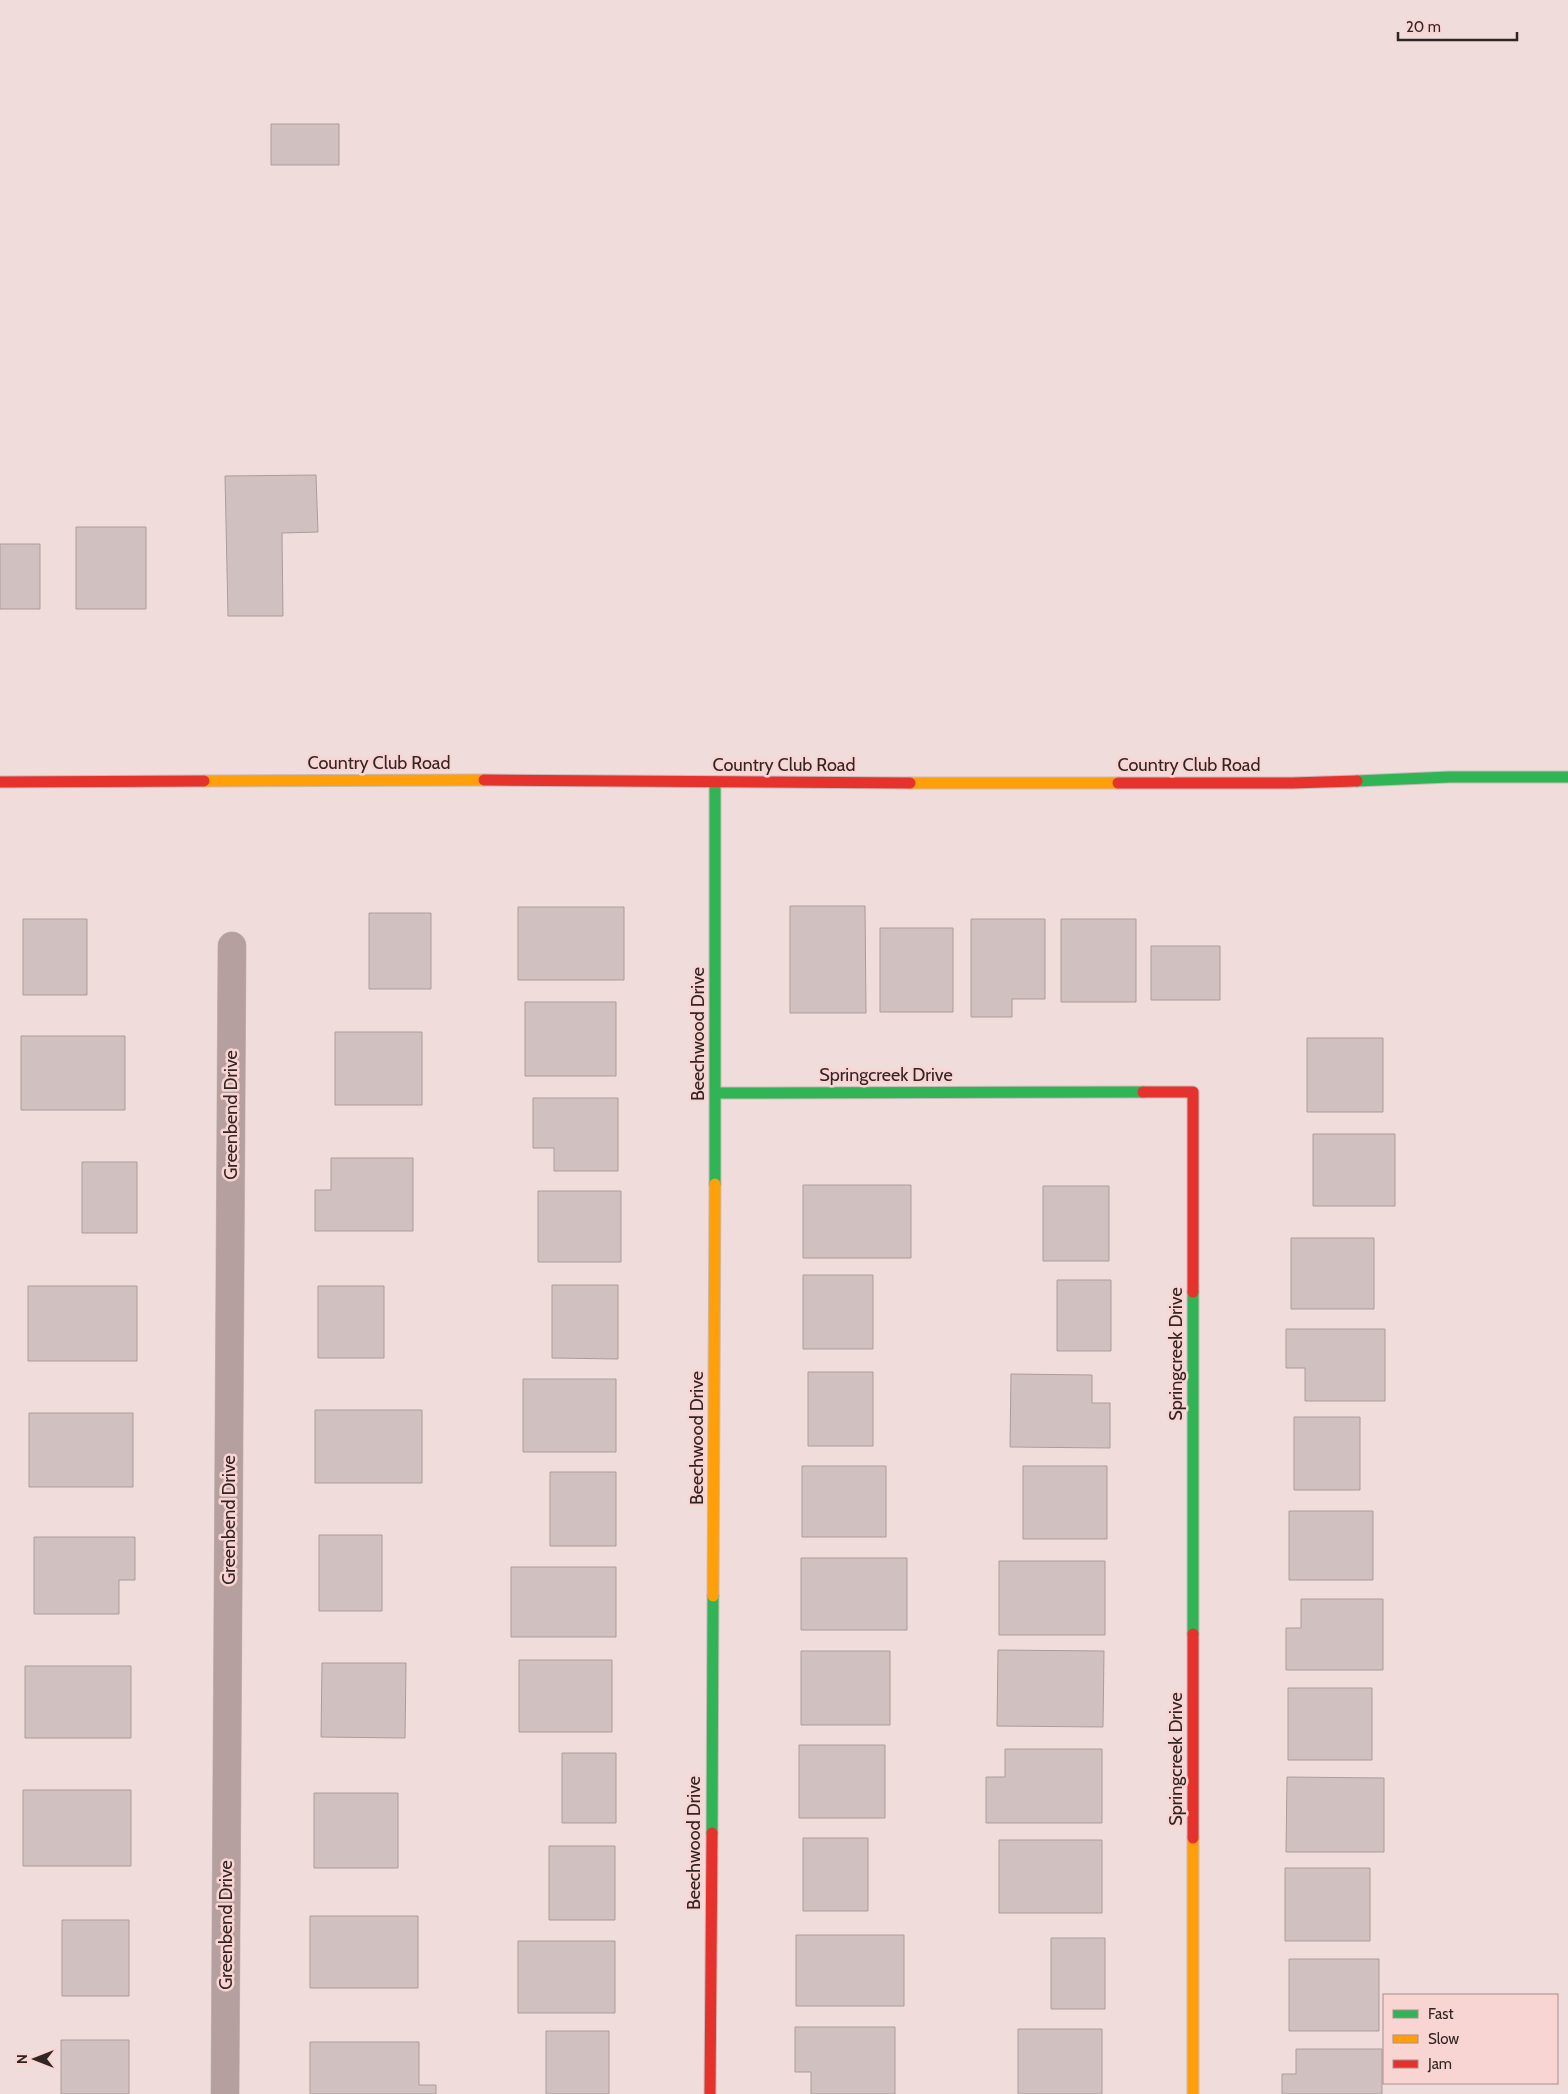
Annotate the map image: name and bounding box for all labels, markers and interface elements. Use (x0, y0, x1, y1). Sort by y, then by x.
scale bar (1398, 10, 1517, 42)
text: 20 m (1406, 18, 1441, 36)
street label: Country Club Road (308, 752, 450, 774)
street label: Country Club Road (713, 754, 855, 776)
street label: Country Club Road (1118, 754, 1260, 776)
street label: Beechwood Drive (687, 967, 709, 1101)
street label: Greenbend Drive (220, 1050, 242, 1180)
street label: Springcreek Drive (819, 1064, 953, 1086)
street label: Springcreek Drive (1165, 1287, 1187, 1421)
street label: Beechwood Drive (686, 1371, 708, 1505)
street label: Greenbend Drive (218, 1455, 240, 1585)
street label: Springcreek Drive (1165, 1692, 1187, 1826)
street label: Beechwood Drive (683, 1776, 705, 1910)
street label: Greenbend Drive (215, 1860, 237, 1990)
legend (1383, 1994, 1558, 2084)
text: Fast (1428, 2005, 1453, 2023)
text: Slow (1428, 2030, 1459, 2048)
north arrow (10, 2034, 60, 2084)
text: N (13, 2054, 31, 2064)
text: Jam (1427, 2055, 1452, 2073)

